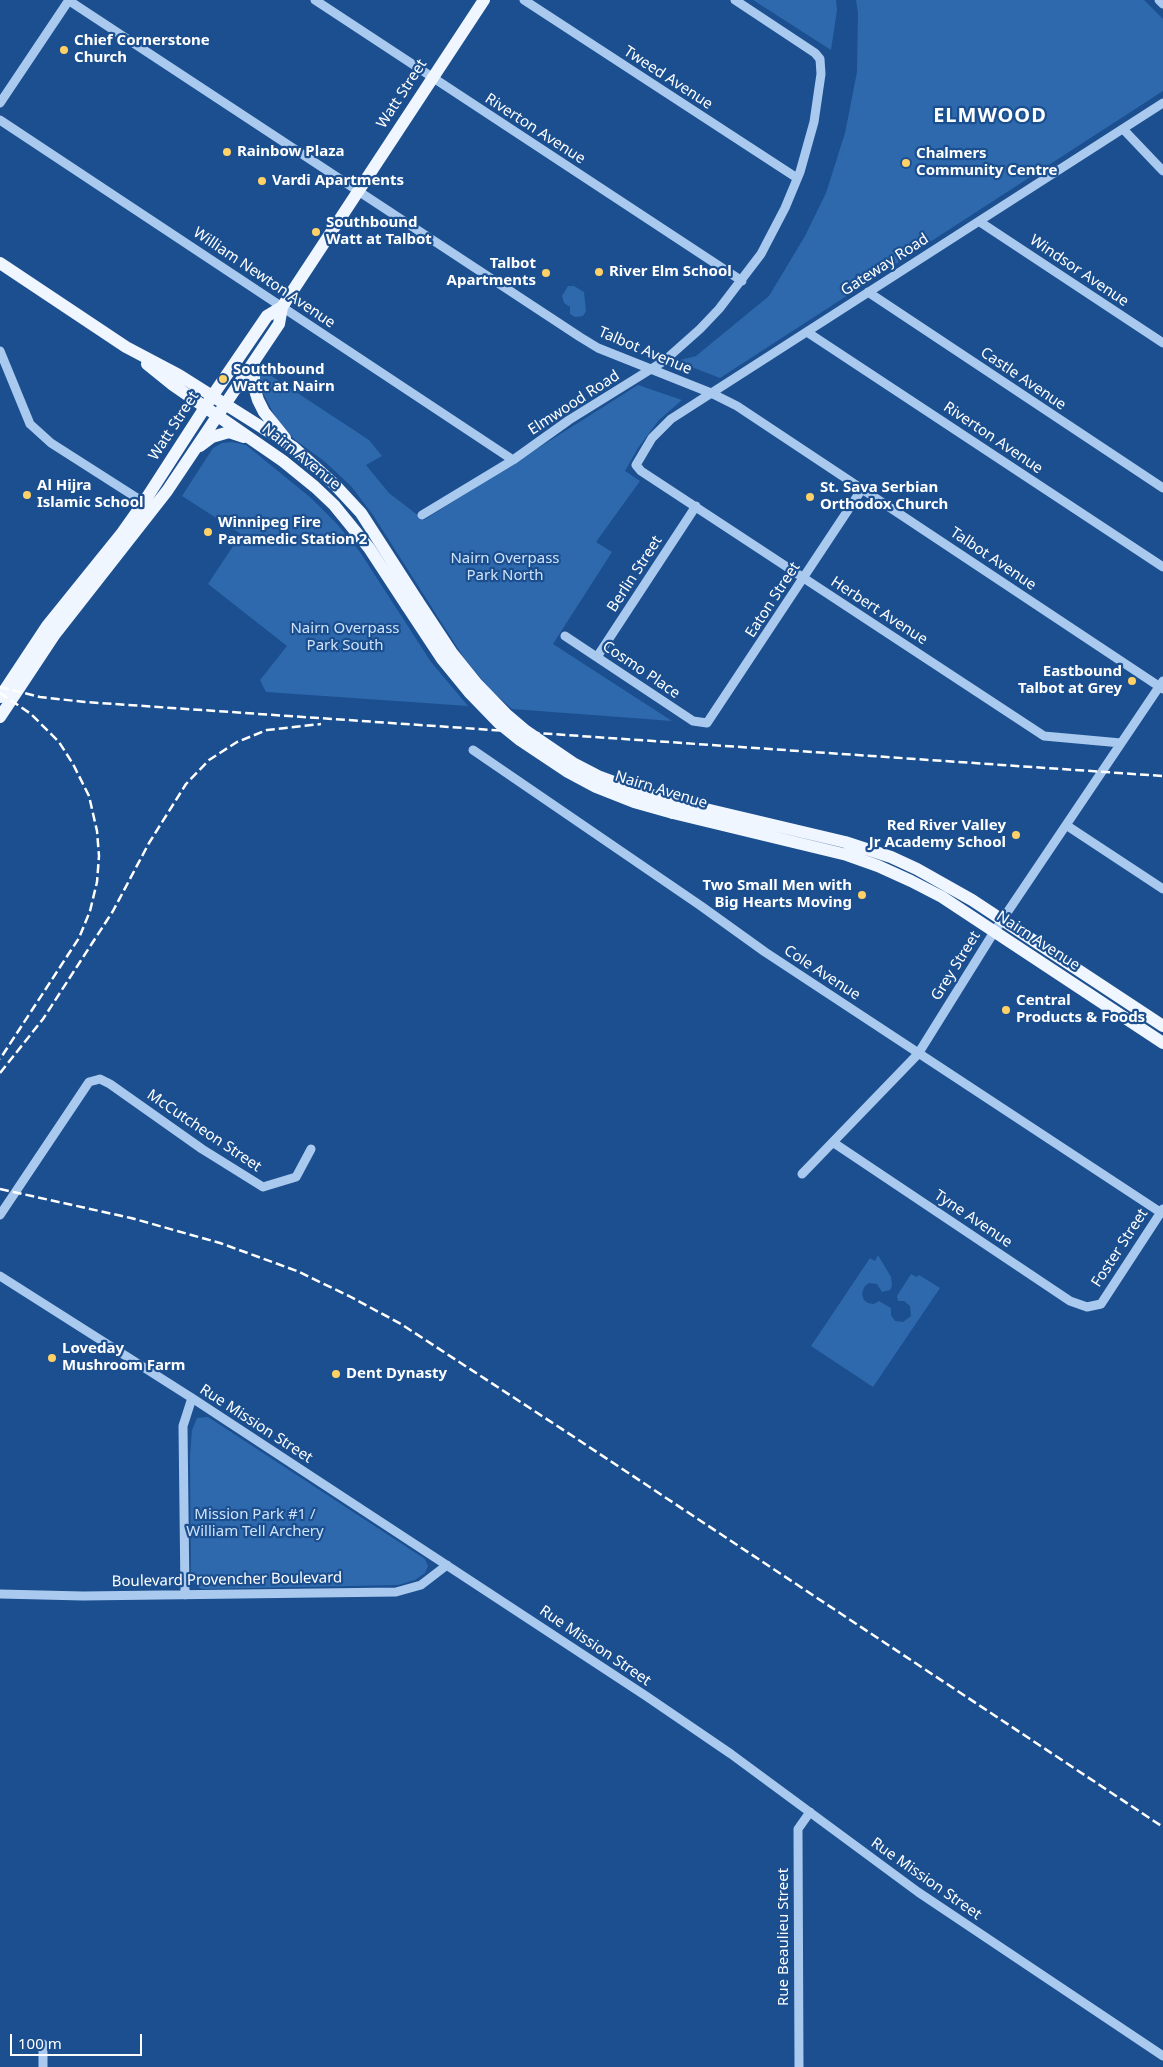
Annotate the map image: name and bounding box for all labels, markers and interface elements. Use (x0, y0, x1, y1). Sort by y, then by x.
place label: Chief Cornerstone Church (74, 32, 210, 67)
street label: Tweed Avenue (620, 43, 716, 113)
marker: Chief Cornerstone Church (58, 44, 70, 56)
street label: Watt Street (373, 56, 431, 132)
street label: Riverton Avenue (482, 90, 588, 168)
district label: ELMWOOD (932, 104, 1048, 128)
place label: Rainbow Plaza (237, 143, 345, 161)
place label: Chalmers Community Centre (916, 145, 1057, 180)
marker: Rainbow Plaza (221, 146, 233, 158)
marker: Chalmers Community Centre (900, 157, 912, 169)
place label: Vardi Apartments (272, 172, 404, 190)
marker: Vardi Apartments (256, 175, 268, 187)
place label: Southbound Watt at Talbot (326, 214, 432, 249)
street label: William Newton Avenue (190, 224, 338, 332)
marker: Southbound Watt at Talbot (310, 226, 322, 238)
street label: Gateway Road (838, 230, 932, 300)
street label: Windsor Avenue (1026, 231, 1132, 311)
place label: Talbot Apartments (447, 255, 536, 290)
place label: River Elm School (609, 263, 732, 281)
marker: River Elm School (593, 266, 605, 278)
marker: Talbot Apartments (540, 267, 552, 279)
street label: Talbot Avenue (596, 323, 694, 379)
street label: Castle Avenue (977, 344, 1069, 414)
place label: Southbound Watt at Nairn (233, 361, 335, 396)
street label: Elmwood Road (525, 367, 623, 439)
marker: Southbound Watt at Nairn (217, 373, 229, 385)
street label: Watt Street (145, 388, 203, 464)
street label: Riverton Avenue (940, 398, 1046, 478)
street label: Nairn Avenue (258, 420, 344, 494)
place label: Al Hijra Islamic School (37, 477, 144, 512)
place label: St. Sava Serbian Orthodox Church (820, 479, 948, 514)
marker: Al Hijra Islamic School (21, 489, 33, 501)
marker: St. Sava Serbian Orthodox Church (804, 491, 816, 503)
place label: Winnipeg Fire Paramedic Station 2 (218, 514, 367, 549)
street label: Talbot Avenue (947, 524, 1039, 594)
marker: Winnipeg Fire Paramedic Station 2 (202, 526, 214, 538)
street label: Berlin Street (604, 533, 666, 615)
park label: Nairn Overpass Park North (450, 550, 560, 585)
street label: Eaton Street (742, 559, 804, 641)
street label: Herbert Avenue (827, 573, 931, 649)
park label: Nairn Overpass Park South (290, 620, 400, 655)
street label: Cosmo Place (599, 637, 683, 703)
place label: Eastbound Talbot at Grey (1018, 663, 1122, 698)
marker: Eastbound Talbot at Grey (1126, 675, 1138, 687)
street label: Nairn Avenue (613, 767, 709, 813)
place label: Red River Valley Jr Academy School (869, 817, 1006, 852)
marker: Red River Valley Jr Academy School (1010, 829, 1022, 841)
place label: Two Small Men with Big Hearts Moving (702, 877, 852, 912)
marker: Two Small Men with Big Hearts Moving (856, 889, 868, 901)
street label: Nairn Avenue (993, 907, 1083, 975)
street label: Grey Street (928, 928, 984, 1004)
street label: Cole Avenue (780, 942, 864, 1004)
place label: Central Products & Foods (1016, 992, 1145, 1027)
marker: Central Products & Foods (1000, 1004, 1012, 1016)
street label: McCutcheon Street (143, 1086, 265, 1176)
street label: Tyne Avenue (931, 1186, 1015, 1252)
street label: Foster Street (1088, 1205, 1152, 1291)
place label: Loveday Mushroom Farm (62, 1340, 185, 1375)
marker: Loveday Mushroom Farm (46, 1352, 58, 1364)
place label: Dent Dynasty (346, 1365, 447, 1383)
marker: Dent Dynasty (330, 1368, 342, 1380)
street label: Rue Mission Street (196, 1381, 316, 1467)
park label: Mission Park #1 / William Tell Archery (186, 1506, 324, 1541)
street label: Boulevard Provencher Boulevard (112, 1569, 342, 1591)
street label: Rue Mission Street (536, 1602, 654, 1690)
street label: Rue Mission Street (867, 1834, 985, 1924)
street label: Rue Beaulieu Street (775, 1868, 793, 2006)
scale bar (12, 2024, 145, 2056)
text: 100 m (18, 2033, 62, 2053)

